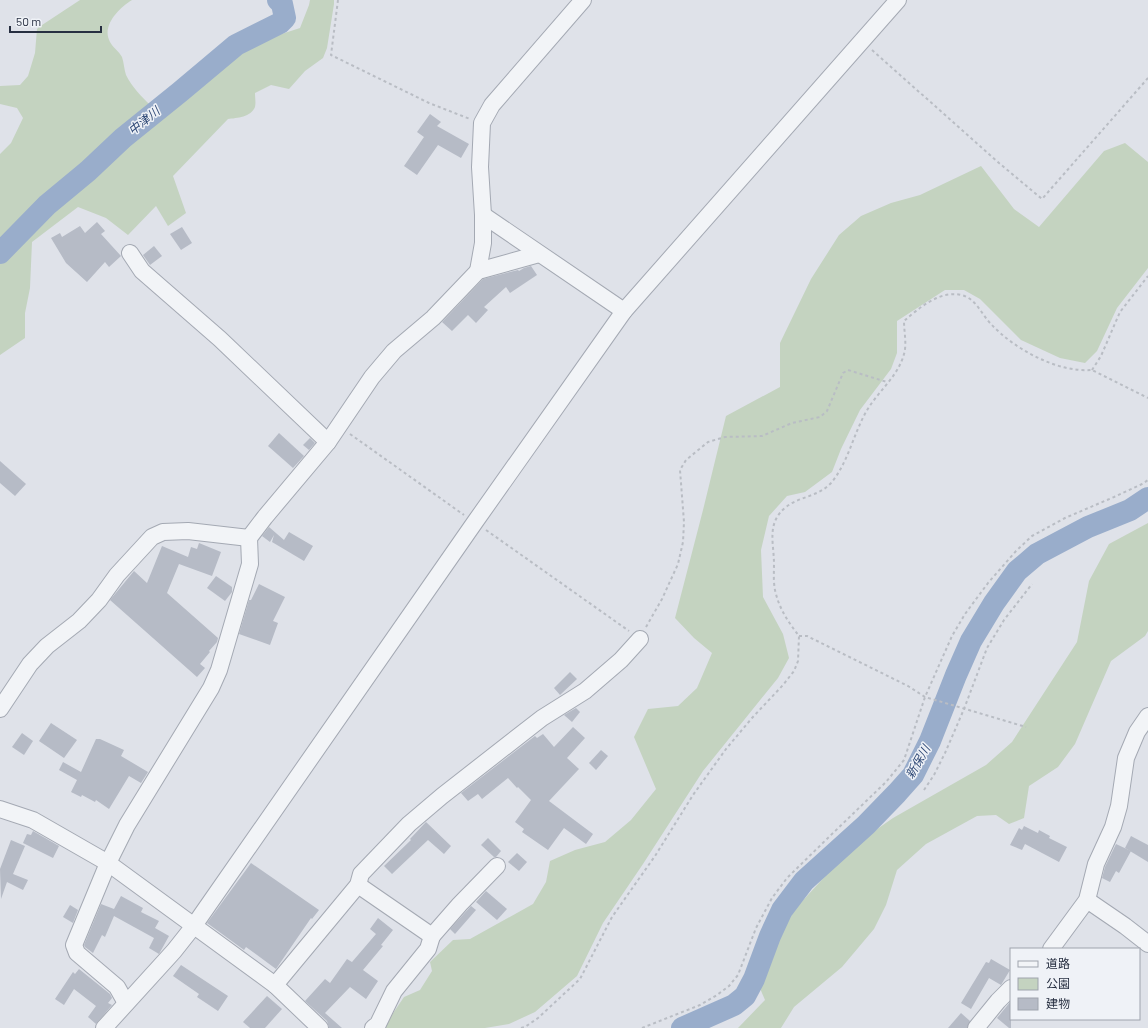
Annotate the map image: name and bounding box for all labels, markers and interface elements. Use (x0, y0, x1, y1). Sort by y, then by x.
scale bar (10, 8, 101, 34)
text: 50 m (16, 14, 41, 28)
water label: 中津川 (125, 102, 163, 137)
water label: 新保川 (902, 741, 933, 781)
legend (1010, 948, 1140, 1020)
text: 道路 (1046, 956, 1070, 970)
text: 公園 (1046, 976, 1070, 990)
text: 建物 (1046, 996, 1070, 1010)

